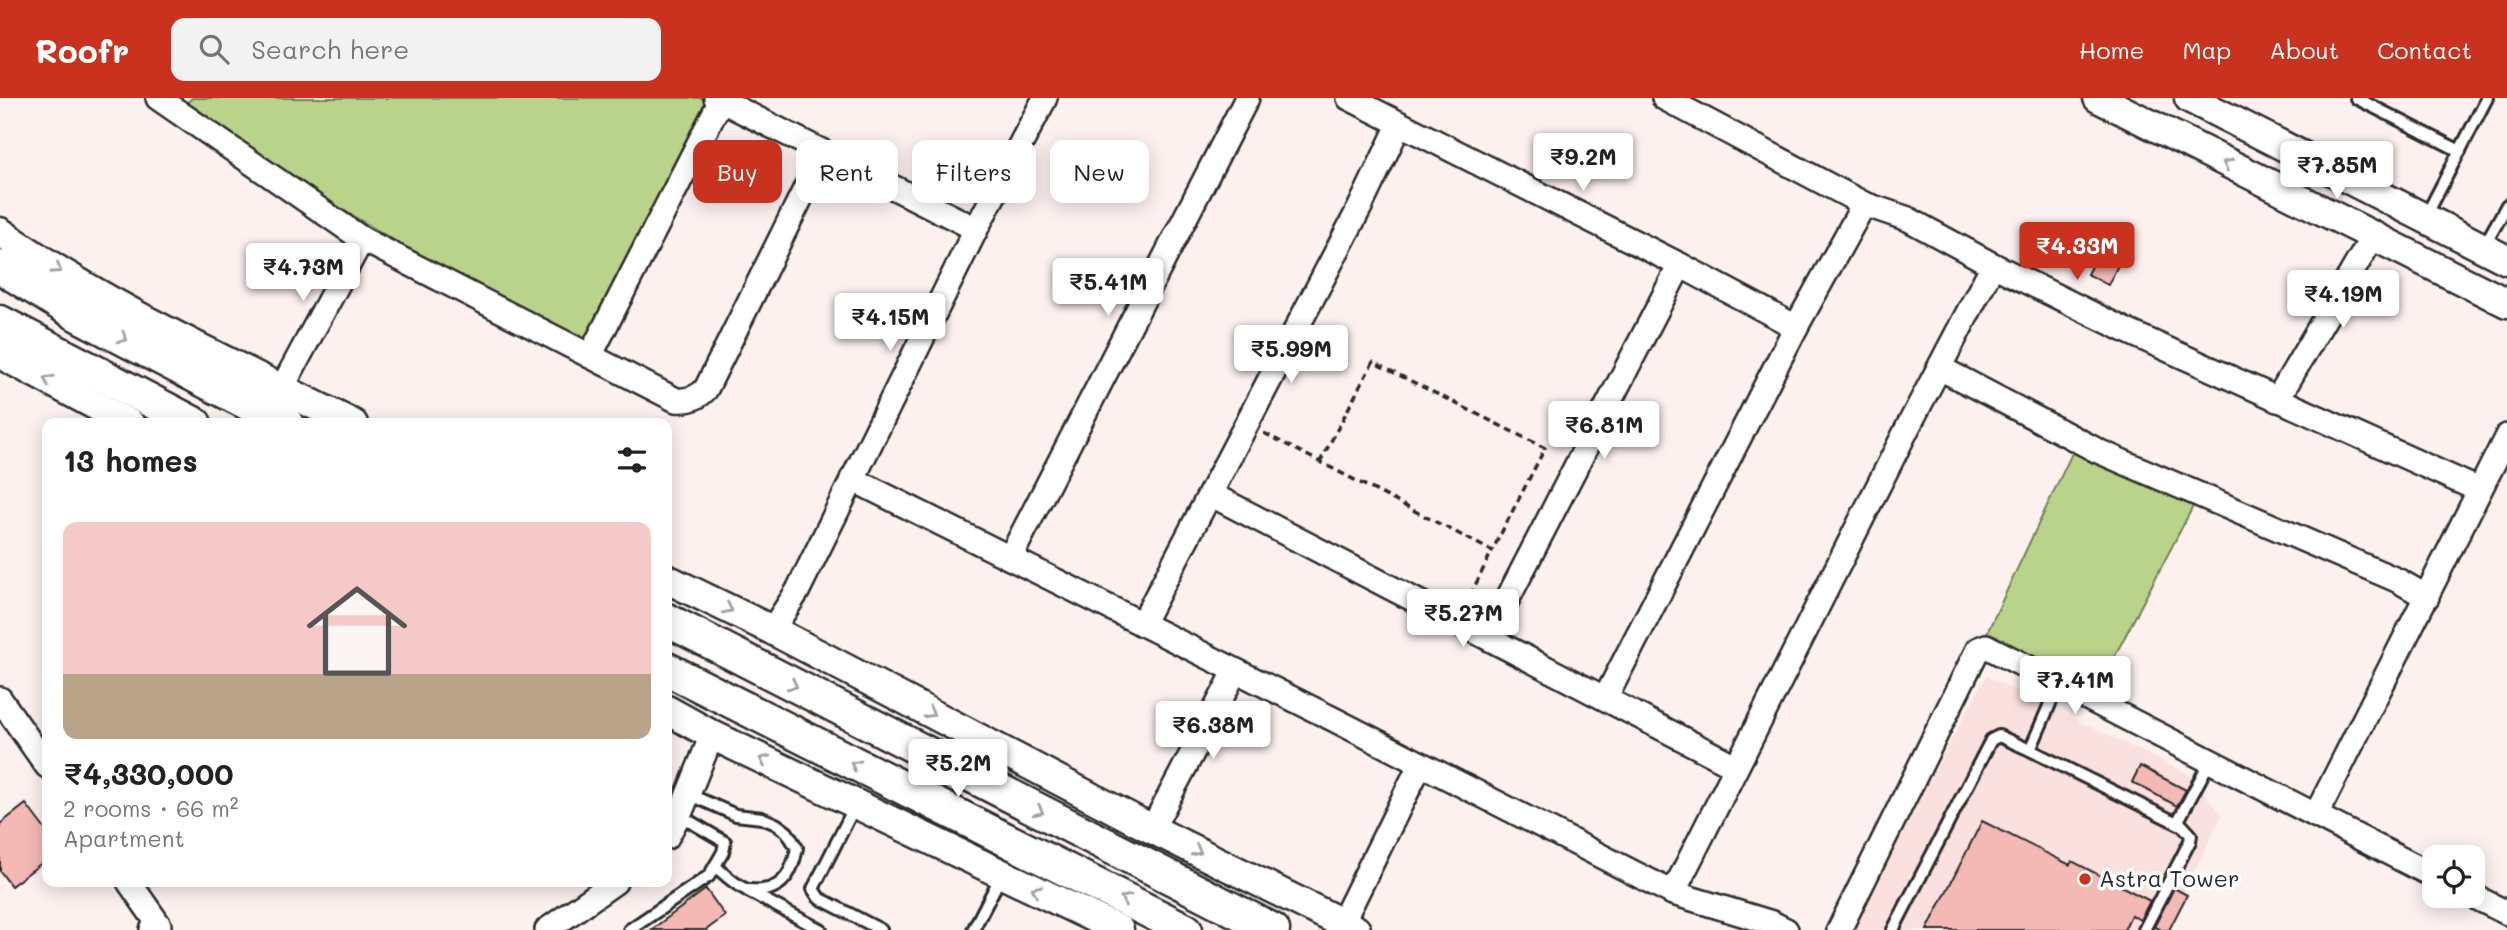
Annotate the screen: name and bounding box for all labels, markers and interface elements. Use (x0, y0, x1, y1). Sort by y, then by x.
search box (171, 18, 661, 81)
text: Roofr (35, 28, 129, 71)
icon: search (195, 30, 233, 68)
text: Search here (251, 32, 409, 66)
text: Home (2079, 34, 2144, 65)
text: Map (2182, 34, 2231, 65)
text: About (2269, 34, 2339, 65)
text: Contact (2377, 34, 2472, 65)
pin: ₹9.2M (1534, 134, 1632, 193)
chip: Buy (693, 140, 782, 203)
chip: Rent (796, 140, 898, 203)
chip: Filters (912, 140, 1036, 203)
chip: New (1050, 140, 1149, 203)
text: ₹9.2M (1549, 141, 1617, 171)
pin: ₹7.85M (2280, 141, 2394, 201)
text: ₹7.85M (2296, 149, 2378, 179)
one-way arrow (2222, 158, 2234, 172)
pin: ₹4.33M (2020, 222, 2134, 282)
text: ₹4.33M (2035, 230, 2119, 260)
pin: ₹4.73M (246, 244, 360, 303)
text: ₹4.73M (262, 251, 344, 281)
pin: ₹5.41M (1051, 258, 1165, 318)
one-way arrow (50, 261, 63, 274)
text: ₹5.41M (1068, 266, 1148, 296)
pin: ₹4.19M (2286, 271, 2400, 330)
text: ₹4.19M (2303, 278, 2383, 308)
pin: ₹4.15M (833, 294, 947, 353)
text: ₹4.15M (850, 301, 930, 331)
pin: ₹5.99M (1234, 326, 1348, 385)
one-way arrow (116, 330, 128, 343)
text: ₹5.99M (1250, 333, 1332, 363)
one-way arrow (43, 375, 55, 388)
pin: ₹6.81M (1547, 402, 1661, 461)
text: ₹6.81M (1564, 409, 1644, 439)
text: 13 homes (63, 440, 198, 480)
icon: filters (613, 441, 651, 479)
icon: home (294, 568, 420, 694)
pin: ₹5.27M (1406, 589, 1520, 649)
text: ₹5.27M (1423, 597, 1503, 627)
one-way arrow (721, 600, 733, 614)
pin: ₹7.41M (2018, 656, 2132, 716)
text: ₹7.41M (2036, 664, 2114, 694)
one-way arrow (786, 677, 798, 691)
pin: ₹6.38M (1156, 702, 1270, 761)
one-way arrow (923, 705, 935, 718)
text: ₹6.38M (1172, 709, 1254, 739)
pin: ₹5.2M (909, 740, 1007, 799)
text: ₹5.2M (924, 747, 992, 777)
text: ₹4,330,000 (63, 753, 233, 793)
one-way arrow (759, 754, 771, 768)
one-way arrow (850, 759, 863, 773)
text: 2 rooms · 66 m² (63, 793, 238, 823)
one-way arrow (1032, 803, 1044, 816)
text: Apartment (63, 823, 185, 853)
one-way arrow (1190, 843, 1203, 857)
map controls (2422, 845, 2485, 908)
button: locate (2422, 845, 2485, 908)
place label: Astra Tower (2099, 863, 2240, 893)
marker: Astra Tower (2077, 871, 2093, 887)
one-way arrow (1031, 884, 1043, 898)
one-way arrow (1120, 894, 1132, 908)

